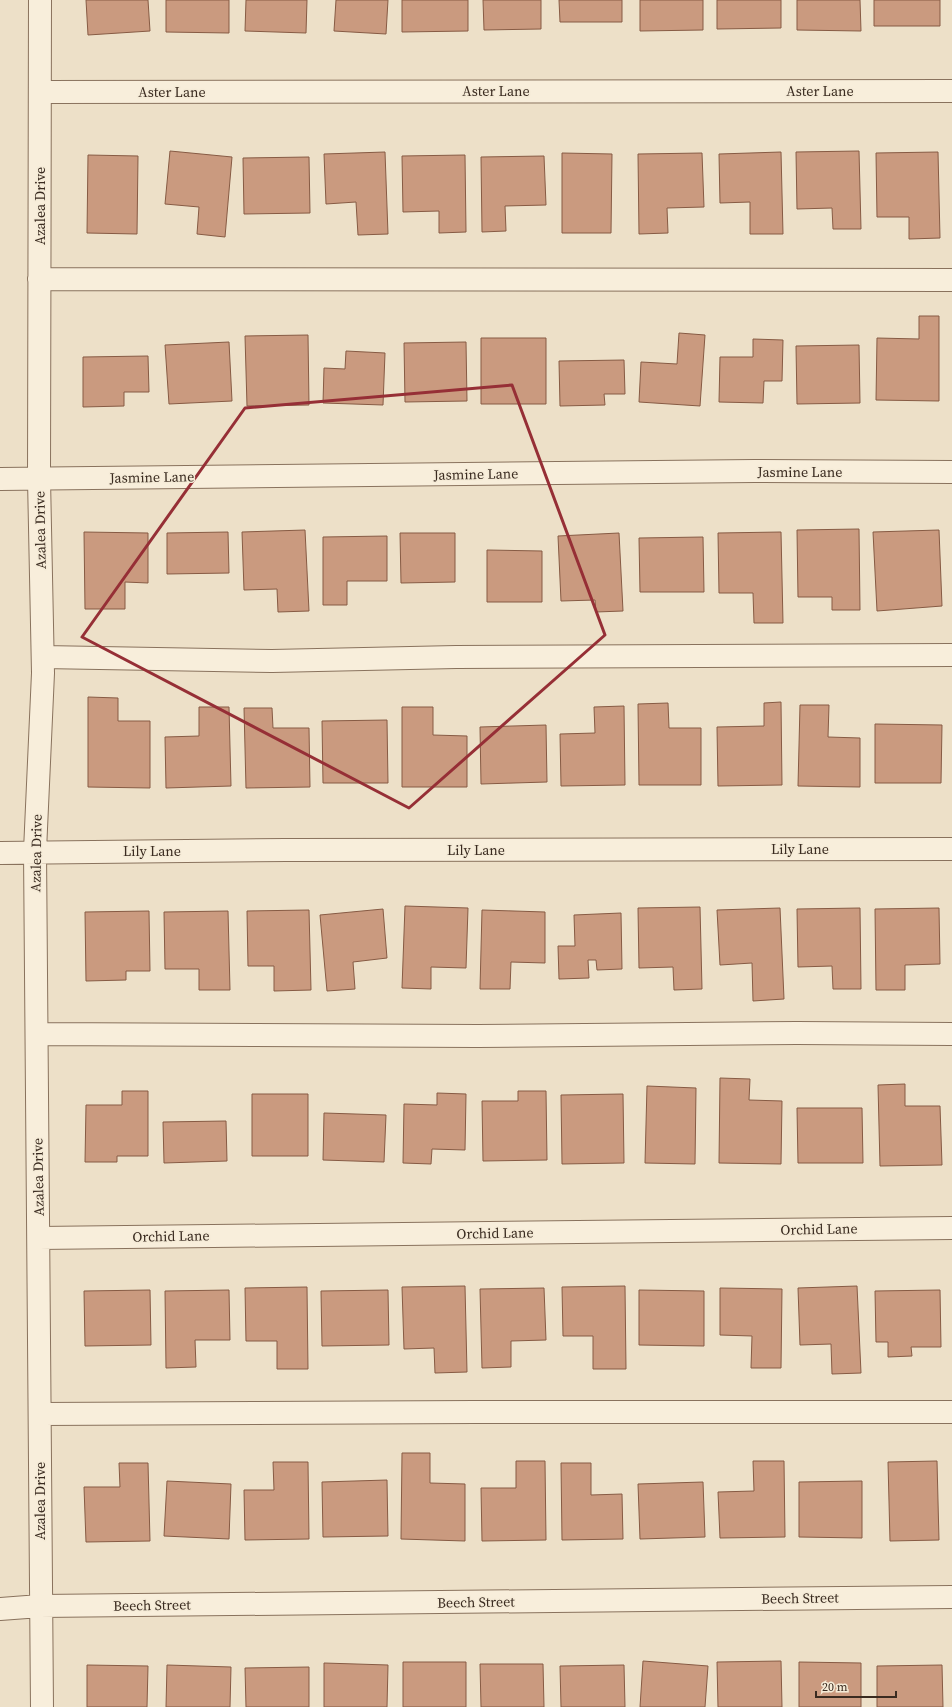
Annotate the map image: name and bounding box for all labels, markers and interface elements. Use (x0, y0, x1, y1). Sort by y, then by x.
street label: Aster Lane (462, 81, 530, 101)
street label: Aster Lane (786, 81, 854, 101)
street label: Aster Lane (138, 82, 206, 102)
street label: Azalea Drive (30, 167, 50, 245)
street label: Jasmine Lane (757, 462, 842, 482)
street label: Jasmine Lane (432, 463, 519, 485)
street label: Jasmine Lane (108, 466, 195, 488)
street label: Azalea Drive (29, 491, 51, 569)
street label: Azalea Drive (25, 814, 47, 892)
street label: Lily Lane (771, 839, 829, 859)
street label: Lily Lane (447, 840, 505, 860)
street label: Lily Lane (123, 841, 181, 861)
street label: Azalea Drive (27, 1138, 49, 1216)
street label: Orchid Lane (780, 1218, 858, 1240)
street label: Orchid Lane (456, 1222, 534, 1244)
street label: Orchid Lane (132, 1225, 210, 1247)
street label: Azalea Drive (30, 1462, 50, 1540)
street label: Beech Street (761, 1587, 839, 1609)
street label: Beech Street (437, 1591, 515, 1613)
street label: Beech Street (113, 1594, 191, 1616)
scale bar (816, 1673, 896, 1699)
text: 20 m (822, 1679, 848, 1695)

